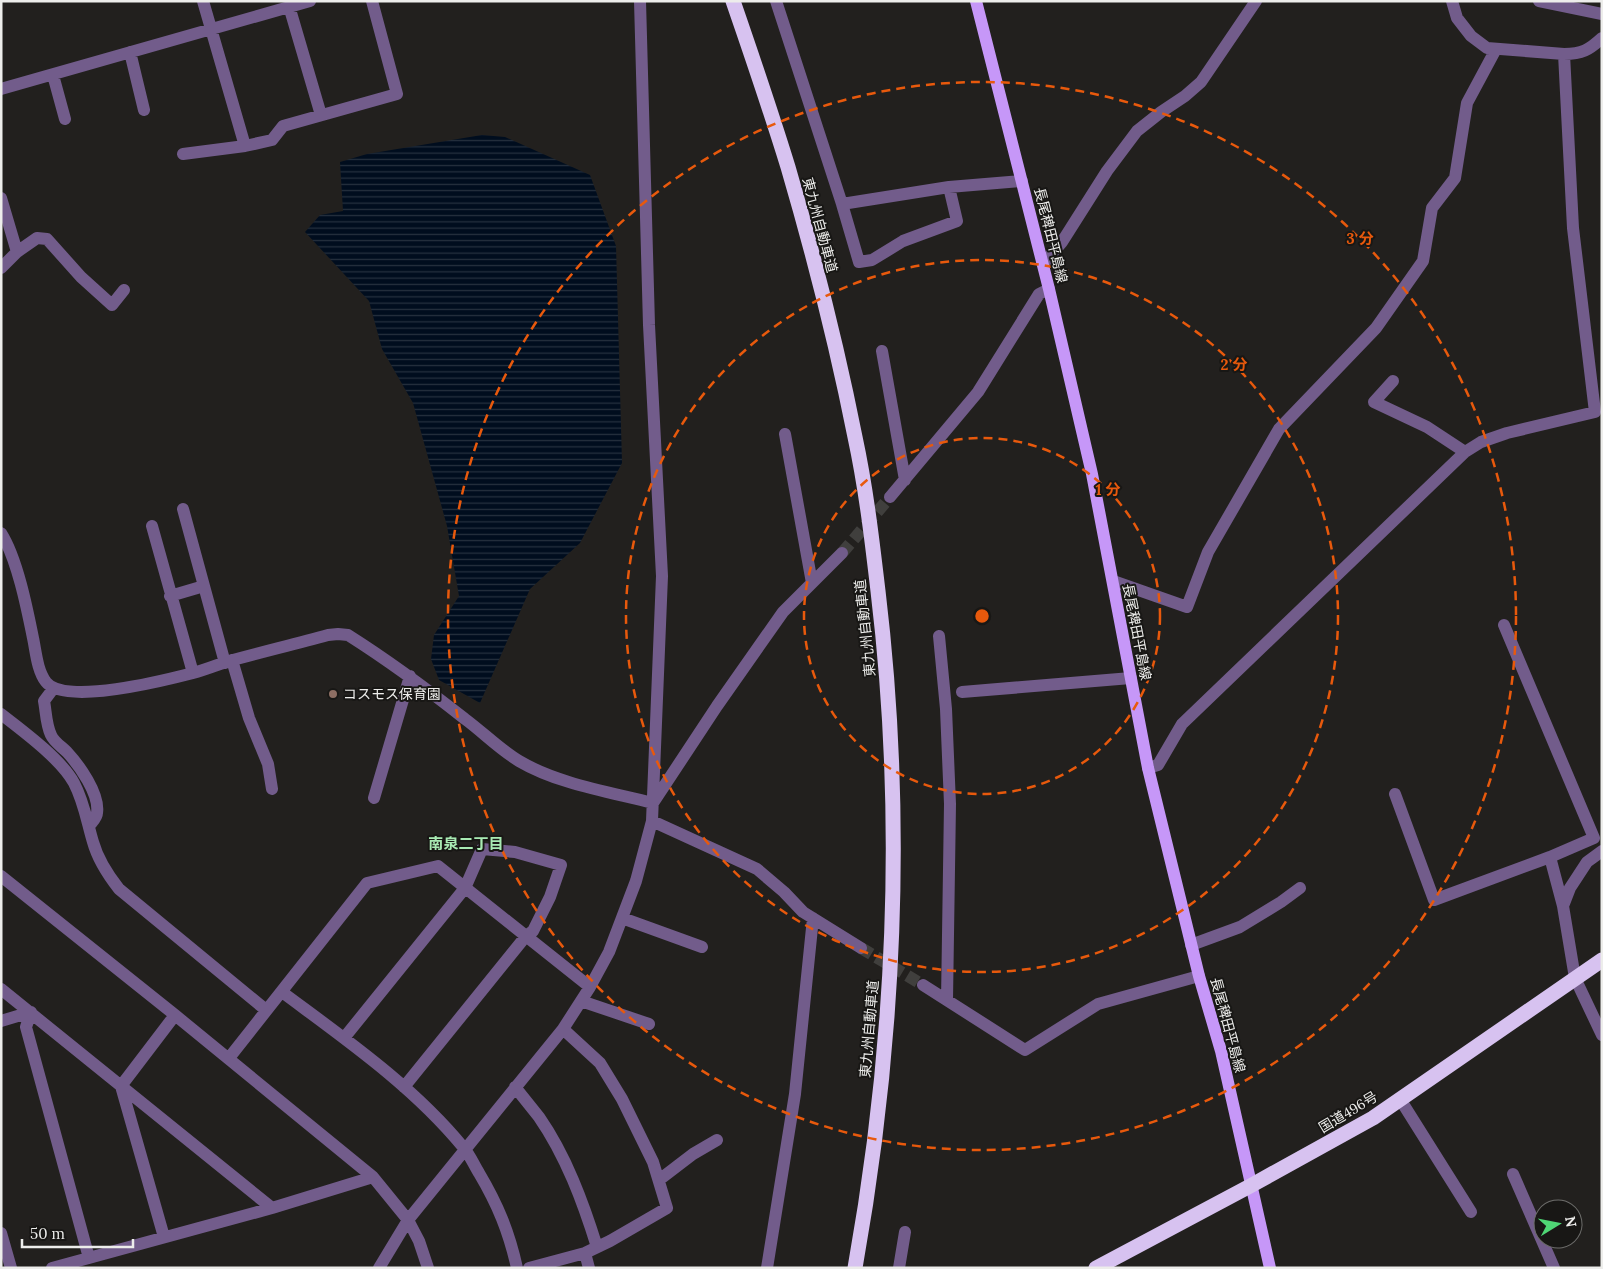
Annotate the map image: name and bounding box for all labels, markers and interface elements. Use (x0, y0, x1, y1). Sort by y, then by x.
street label: 東九州自動車道 (799, 175, 841, 275)
street label: 長尾稗田平島線 (1030, 185, 1072, 285)
text: 3 分 (1346, 229, 1374, 248)
text: 2 分 (1221, 355, 1247, 374)
text: 1 分 (1095, 480, 1121, 499)
street label: 東九州自動車道 (851, 578, 879, 678)
street label: 長尾稗田平島線 (1119, 582, 1155, 682)
centre of rings (973, 607, 991, 625)
place label: コスモス保育園 (343, 685, 441, 703)
marker: コスモス保育園 (327, 688, 339, 700)
district label: 南泉二丁目 (428, 834, 504, 853)
street label: 長尾稗田平島線 (1207, 975, 1249, 1075)
street label: 東九州自動車道 (856, 979, 882, 1079)
street label: 国道496号 (1315, 1087, 1381, 1137)
north arrow (1533, 1199, 1583, 1249)
text: N (1561, 1215, 1581, 1229)
scale bar (22, 1216, 134, 1248)
text: 50 m (30, 1224, 65, 1243)

